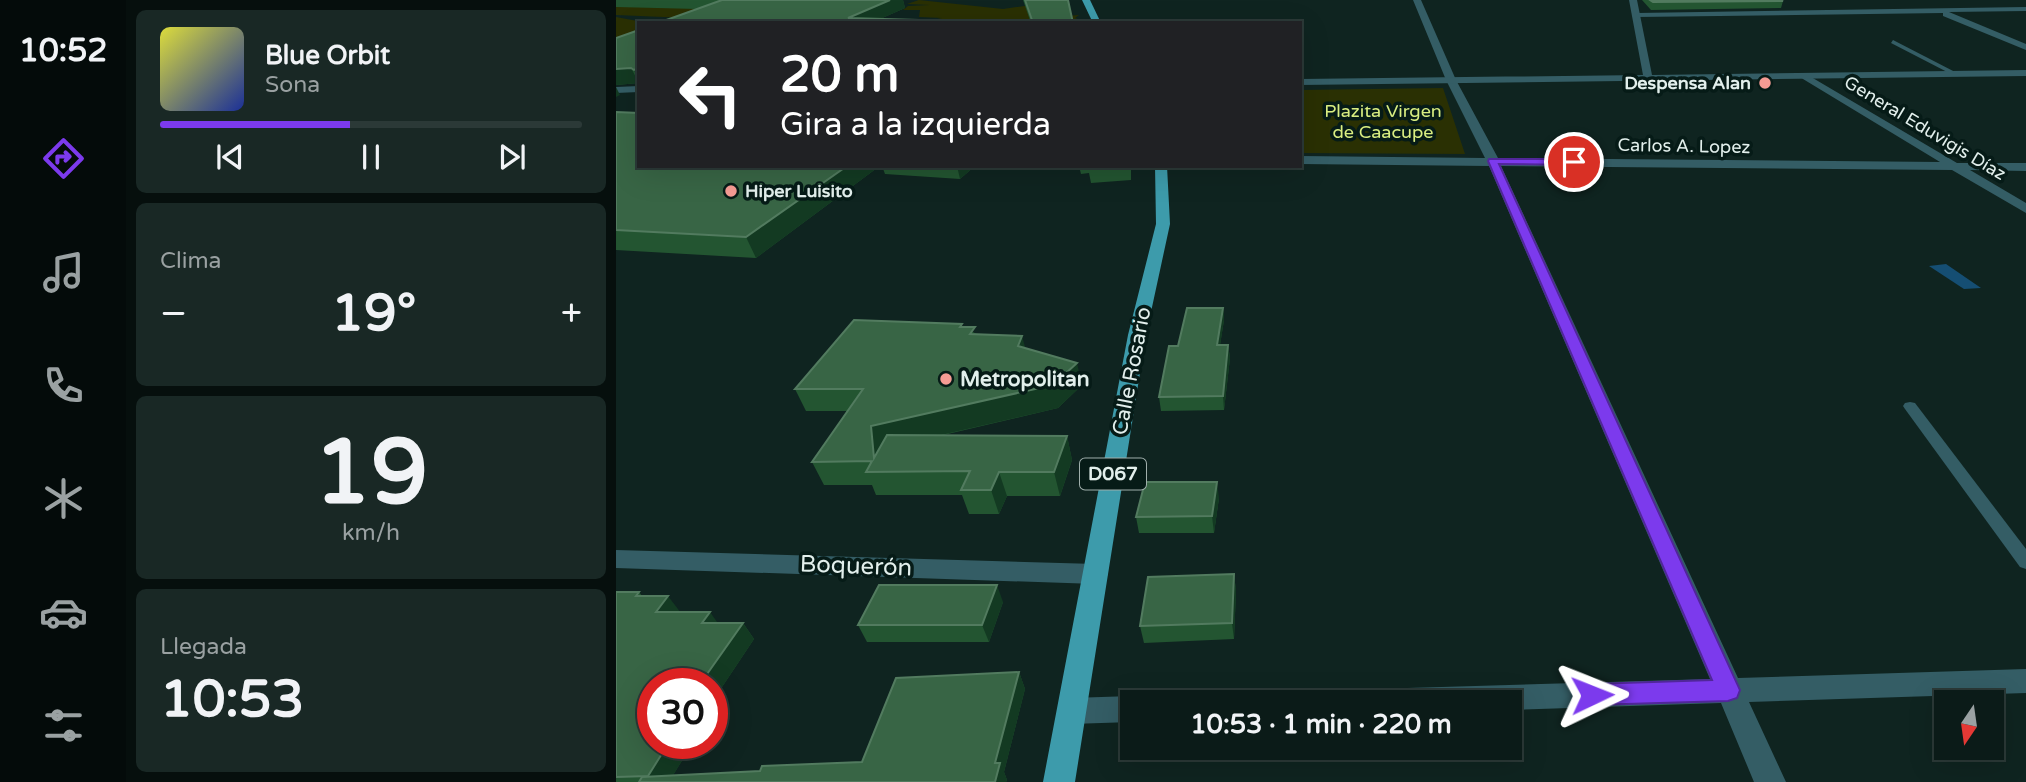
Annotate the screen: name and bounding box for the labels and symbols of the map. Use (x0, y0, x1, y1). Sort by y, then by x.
street label: General Eduvigis Díaz (1840, 71, 2010, 185)
place label: Despensa Alan (1624, 72, 1751, 94)
marker: Despensa Alan (1757, 75, 1773, 91)
park label: Plazita Virgen de Caacupe (1324, 100, 1442, 143)
pin (1544, 132, 1604, 192)
street label: Carlos A. Lopez (1617, 134, 1751, 158)
place label: Hiper Luisito (745, 180, 853, 202)
marker: Hiper Luisito (723, 183, 739, 199)
street label: Calle Rosario (1107, 305, 1157, 437)
place label: Metropolitan (960, 367, 1090, 392)
marker: Metropolitan (938, 371, 954, 387)
road number: D067 (1080, 458, 1146, 489)
street label: Boquerón (799, 550, 913, 582)
position arrow (1555, 658, 1629, 732)
speed limit sign: 30 (637, 668, 728, 759)
north arrow (1934, 690, 2004, 760)

